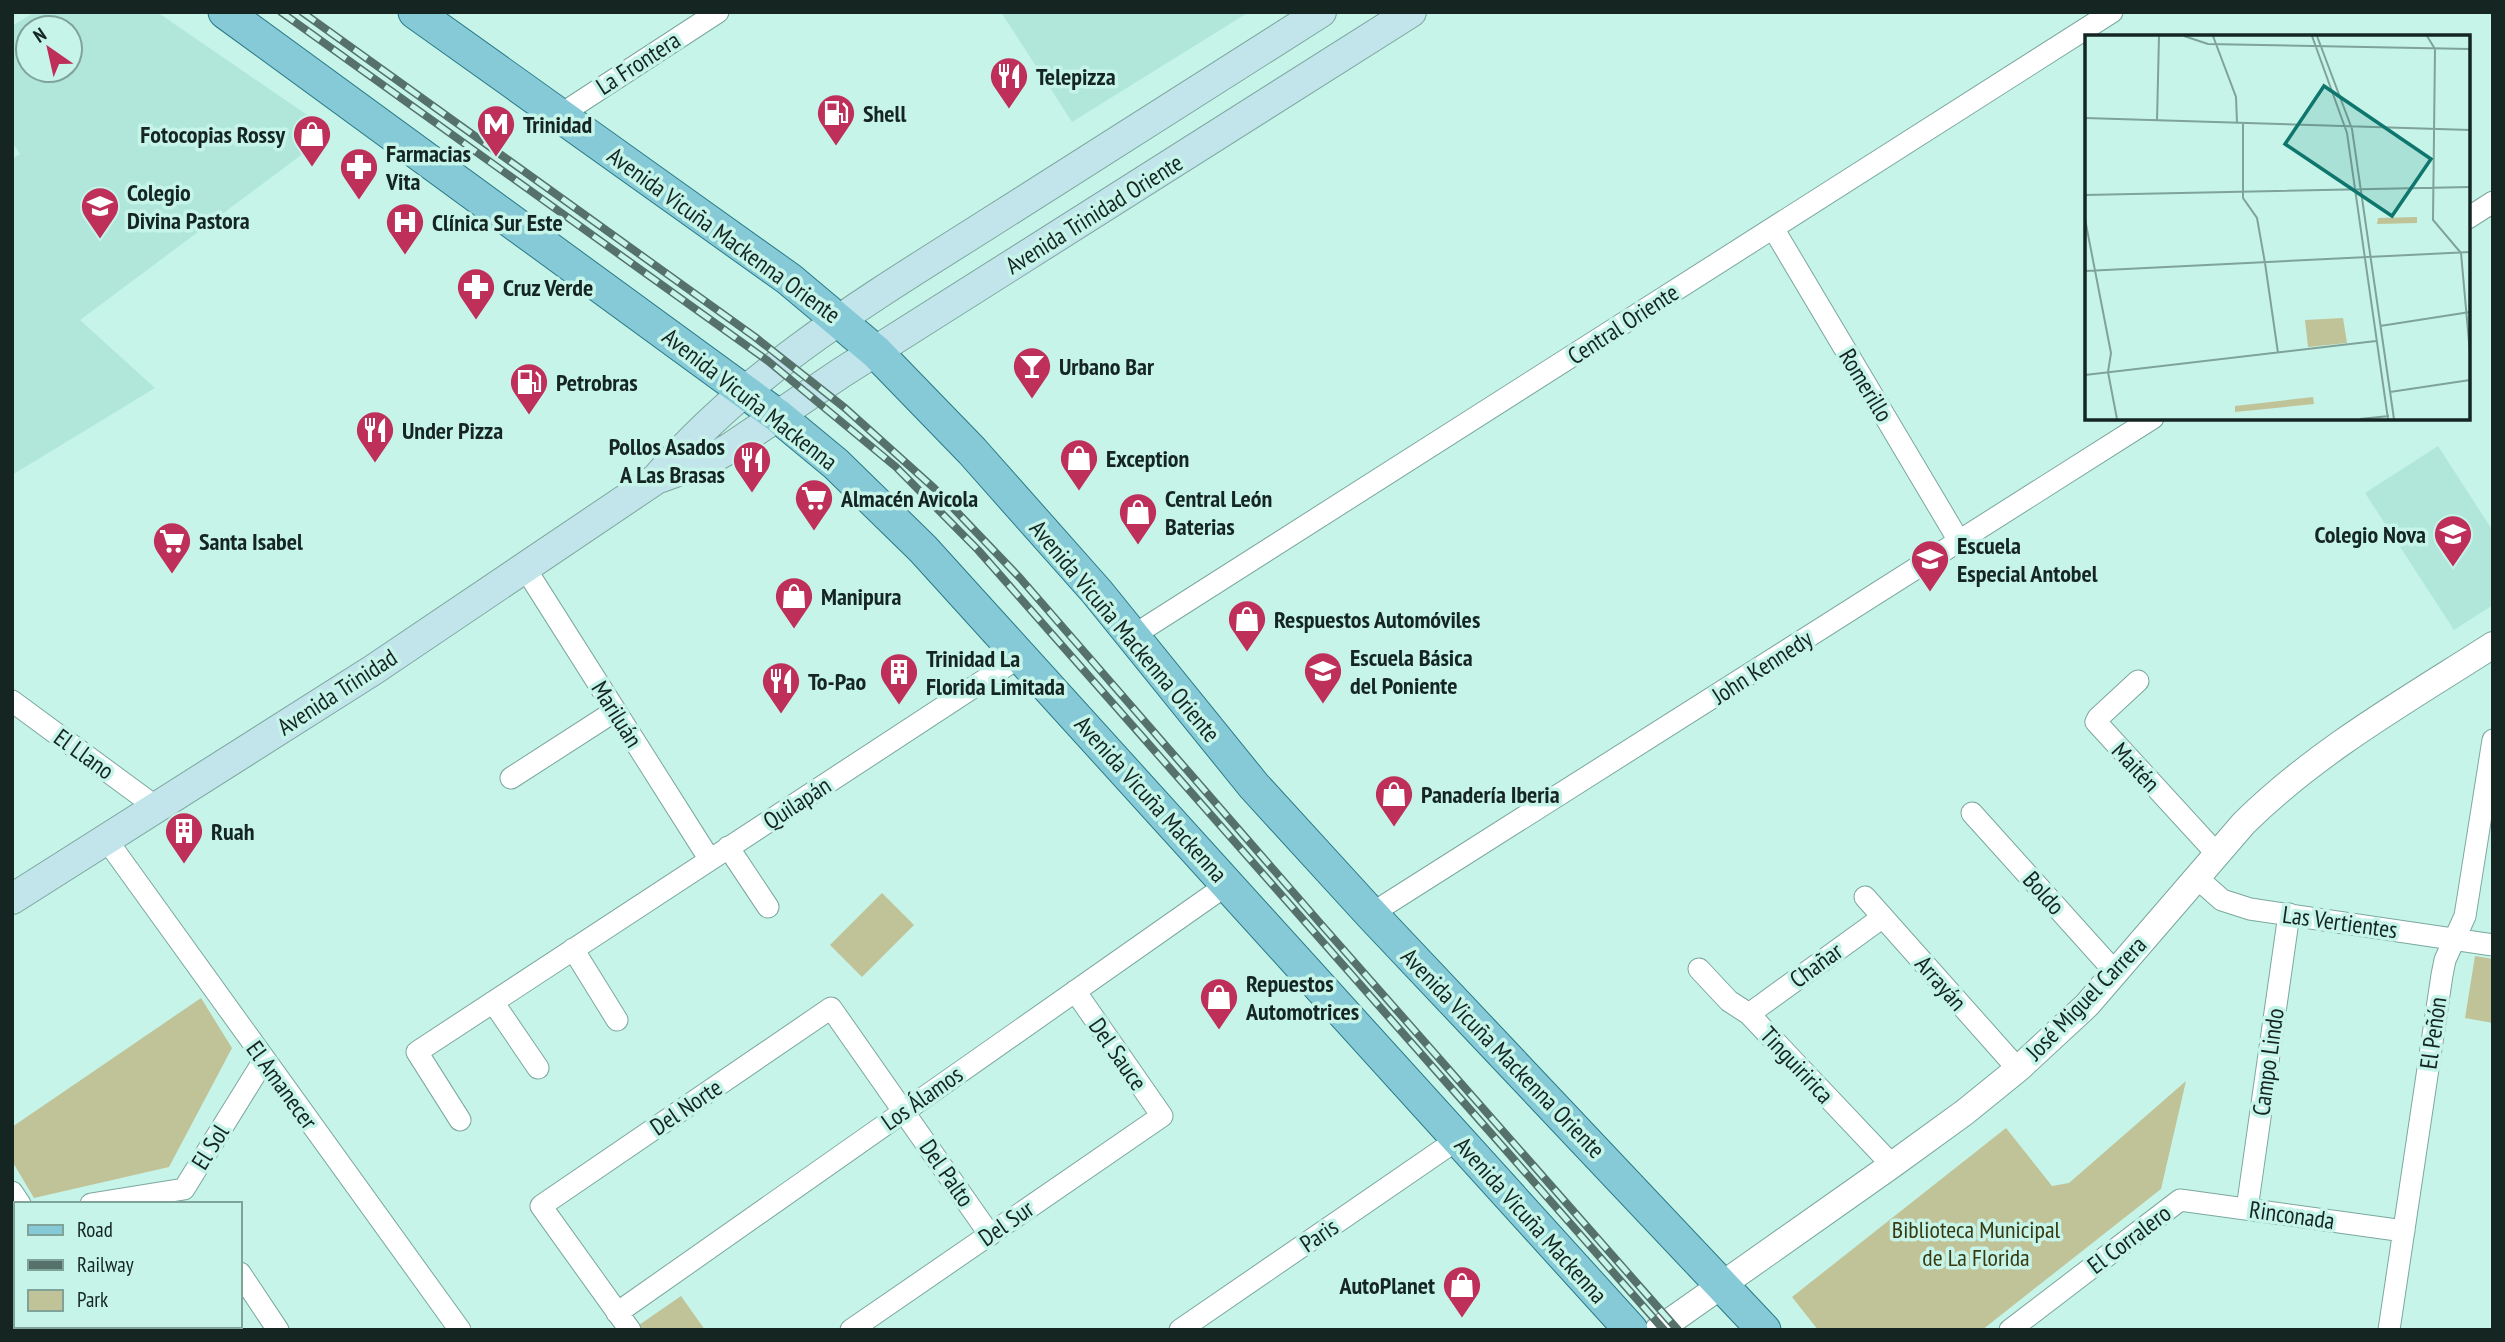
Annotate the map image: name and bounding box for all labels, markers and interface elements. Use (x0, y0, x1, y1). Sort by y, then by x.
north arrow (14, 14, 84, 84)
text: N (29, 22, 50, 48)
street label: La Frontera (590, 24, 686, 102)
inset map (2085, 35, 2470, 420)
restaurant icon: Telepizza (988, 55, 1030, 110)
place label: Telepizza (1036, 61, 1116, 92)
fuel station icon: Shell (815, 92, 857, 147)
place label: Shell (863, 98, 906, 129)
metro station icon: Trinidad (475, 103, 517, 158)
place label: Trinidad (523, 109, 592, 140)
shop icon: Fotocopias Rossy (291, 113, 333, 168)
place label: Fotocopias Rossy (140, 119, 285, 150)
place label: Farmacias Vita (385, 138, 471, 197)
street label: Avenida Vicuña Mackenna Oriente (601, 140, 847, 330)
pharmacy icon: Farmacias Vita (338, 146, 380, 201)
street label: Avenida Trinidad Oriente (1000, 147, 1188, 281)
place label: Colegio Divina Pastora (127, 177, 250, 236)
school or university icon: Colegio Divina Pastora (79, 185, 121, 240)
hospital icon: Clínica Sur Este (384, 201, 426, 256)
place label: Clínica Sur Este (432, 207, 563, 238)
pharmacy icon: Cruz Verde (455, 266, 497, 321)
place label: Cruz Verde (503, 272, 593, 303)
street label: Central Oriente (1562, 277, 1684, 371)
street label: Avenida Vicuña Mackenna (656, 321, 844, 477)
street label: Romerillo (1832, 343, 1900, 427)
bar icon: Urbano Bar (1011, 345, 1053, 400)
place label: Urbano Bar (1059, 351, 1155, 382)
fuel station icon: Petrobras (508, 361, 550, 416)
place label: Petrobras (556, 367, 638, 398)
restaurant icon: Under Pizza (354, 409, 396, 464)
place label: Under Pizza (402, 415, 503, 446)
place label: Pollos Asados A Las Brasas (609, 431, 725, 490)
shop icon: Exception (1058, 437, 1100, 492)
restaurant icon: Pollos Asados A Las Brasas (731, 439, 773, 494)
place label: Exception (1106, 443, 1189, 474)
supermarket icon: Almacén Avicola (793, 477, 835, 532)
place label: Almacén Avicola (840, 483, 978, 514)
place label: Central León Baterias (1165, 483, 1272, 542)
shop icon: Central León Baterias (1117, 491, 1159, 546)
school or university icon: Colegio Nova (2432, 513, 2474, 568)
street label: Avenida Vicuña Mackenna Oriente (1023, 514, 1227, 748)
place label: Colegio Nova (2314, 519, 2426, 550)
supermarket icon: Santa Isabel (151, 520, 193, 575)
place label: Santa Isabel (199, 526, 303, 557)
place label: Escuela Especial Antobel (1957, 530, 2098, 589)
school or university icon: Escuela Especial Antobel (1909, 538, 1951, 593)
shop icon: Manipura (773, 575, 815, 630)
place label: Manipura (821, 581, 901, 612)
shop icon: Respuestos Automóviles (1226, 598, 1268, 653)
place label: Respuestos Automóviles (1274, 604, 1480, 635)
street label: John Kennedy (1705, 623, 1818, 711)
street label: Avenida Trinidad (271, 642, 403, 742)
place label: Escuela Básica del Poniente (1350, 642, 1473, 701)
place label: Trinidad La Florida Limitada (926, 643, 1065, 702)
school or university icon: Escuela Básica del Poniente (1302, 650, 1344, 705)
building icon: Trinidad La Florida Limitada (878, 651, 920, 706)
restaurant icon: To-Pao (760, 660, 802, 715)
place label: To-Pao (808, 666, 866, 697)
street label: Mariluán (585, 675, 649, 753)
street label: Avenida Vicuña Mackenna (1068, 709, 1234, 889)
street label: El Llano (48, 722, 120, 786)
street label: Maitén (2105, 736, 2167, 798)
street label: Quilapán (757, 770, 837, 836)
shop icon: Panadería Iberia (1373, 773, 1415, 828)
place label: Panadería Iberia (1421, 779, 1560, 810)
building icon: Ruah (163, 810, 205, 865)
place label: Ruah (211, 816, 254, 847)
street label: Boldo (2016, 865, 2072, 921)
street label: Las Vertientes (2281, 899, 2399, 945)
street label: José Miguel Carrera (2018, 929, 2153, 1067)
street label: Chañar (1783, 935, 1849, 995)
street label: Avenida Vicuña Mackenna Oriente (1394, 941, 1612, 1165)
street label: Arrayán (1909, 949, 1973, 1017)
place label: Repuestos Automotrices (1245, 968, 1359, 1027)
shop icon: Repuestos Automotrices (1198, 976, 1240, 1031)
street label: El Peñón (2413, 995, 2453, 1071)
street label: Campo Lindo (2245, 1006, 2291, 1118)
street label: Del Sauce (1082, 1012, 1154, 1096)
street label: Tinguiririca (1754, 1020, 1840, 1110)
street label: El Amanecer (240, 1035, 325, 1136)
street label: Los Álamos (875, 1059, 969, 1137)
street label: Del Norte (644, 1072, 728, 1142)
street label: El Sol (184, 1118, 236, 1175)
street label: Avenida Vicuña Mackenna (1448, 1130, 1614, 1310)
street label: Del Palto (913, 1133, 981, 1213)
street label: Del Sur (972, 1193, 1040, 1253)
street label: Rinconada (2247, 1194, 2337, 1236)
street label: El Corralero (2081, 1197, 2177, 1281)
legend (14, 1202, 242, 1328)
street label: Paris (1294, 1211, 1344, 1259)
park label: Biblioteca Municipal de La Florida (1892, 1214, 2061, 1273)
text: Road (77, 1216, 113, 1243)
text: Railway (77, 1251, 134, 1278)
shop icon: AutoPlanet (1441, 1264, 1483, 1319)
place label: AutoPlanet (1338, 1270, 1435, 1301)
text: Park (77, 1286, 108, 1313)

